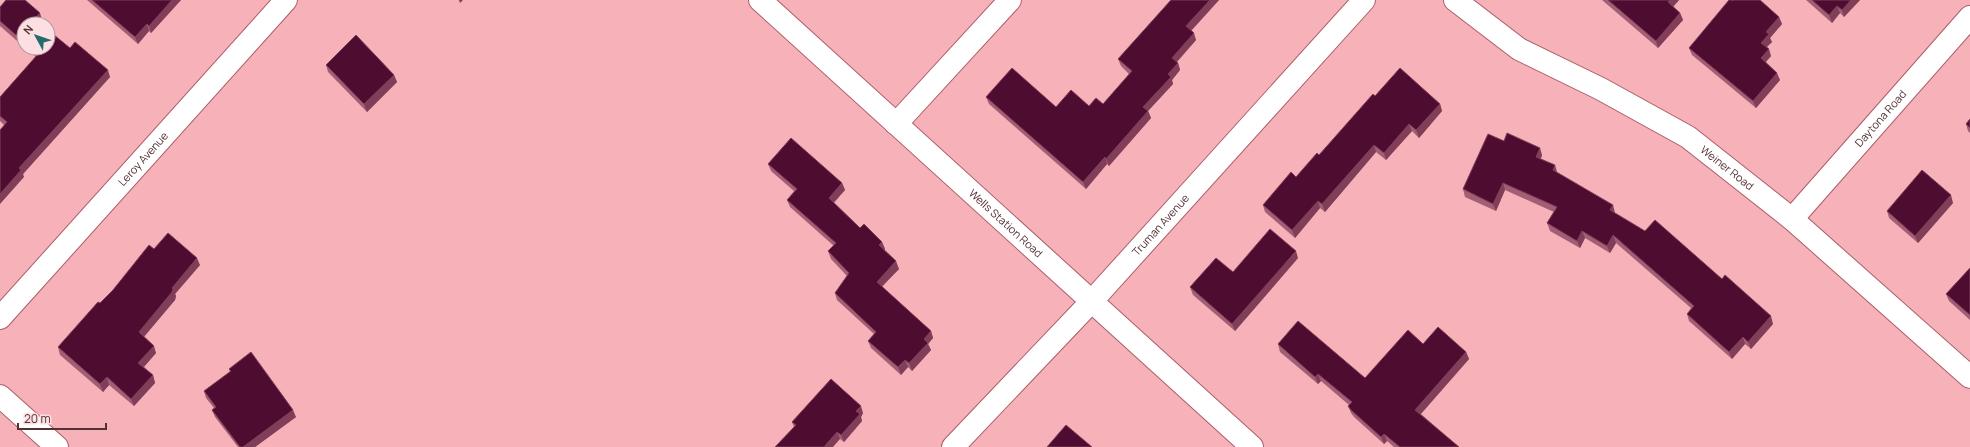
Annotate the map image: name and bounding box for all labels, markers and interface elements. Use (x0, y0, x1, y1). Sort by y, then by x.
north arrow (16, 16, 56, 56)
text: N (20, 21, 36, 37)
street label: Daytona Road (1851, 86, 1909, 150)
street label: Leroy Avenue (114, 128, 171, 189)
street label: Weiner Road (1698, 142, 1757, 193)
street label: Wells Station Road (966, 185, 1046, 260)
street label: Truman Avenue (1128, 190, 1193, 259)
scale bar (18, 405, 106, 431)
text: 20 m (24, 410, 51, 427)

